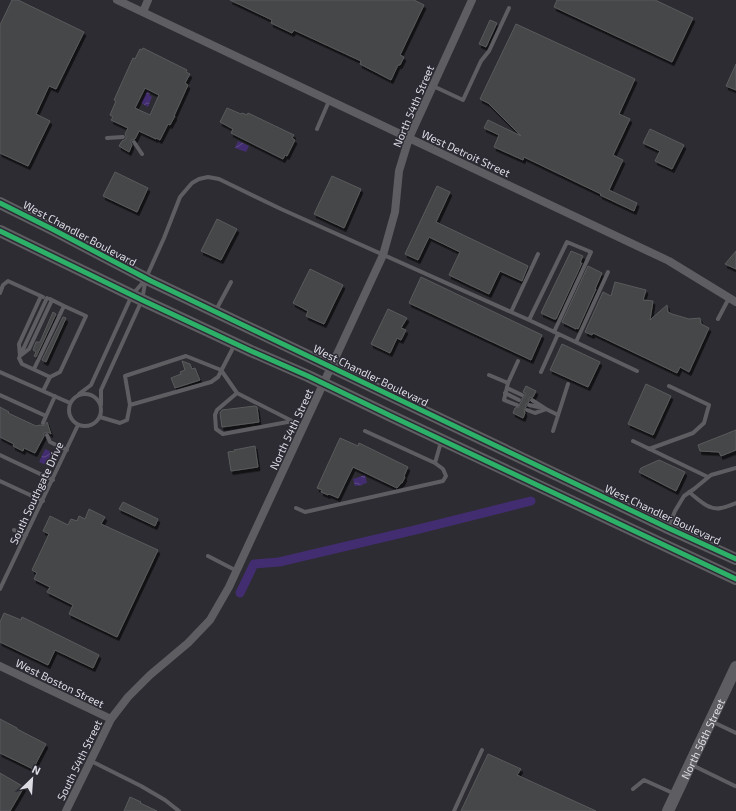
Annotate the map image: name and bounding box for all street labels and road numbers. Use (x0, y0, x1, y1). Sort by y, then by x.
street label: North 54th Street (390, 63, 436, 149)
street label: West Detroit Street (420, 127, 512, 179)
street label: West Chandler Boulevard (21, 198, 139, 268)
street label: West Chandler Boulevard (311, 341, 431, 409)
street label: North 54th Street (267, 387, 315, 471)
street label: South Southgate Drive (6, 440, 66, 546)
street label: West Chandler Boulevard (603, 481, 723, 547)
street label: West Boston Street (14, 656, 106, 710)
street label: North 56th Street (678, 696, 727, 781)
street label: South 54th Street (54, 718, 104, 802)

